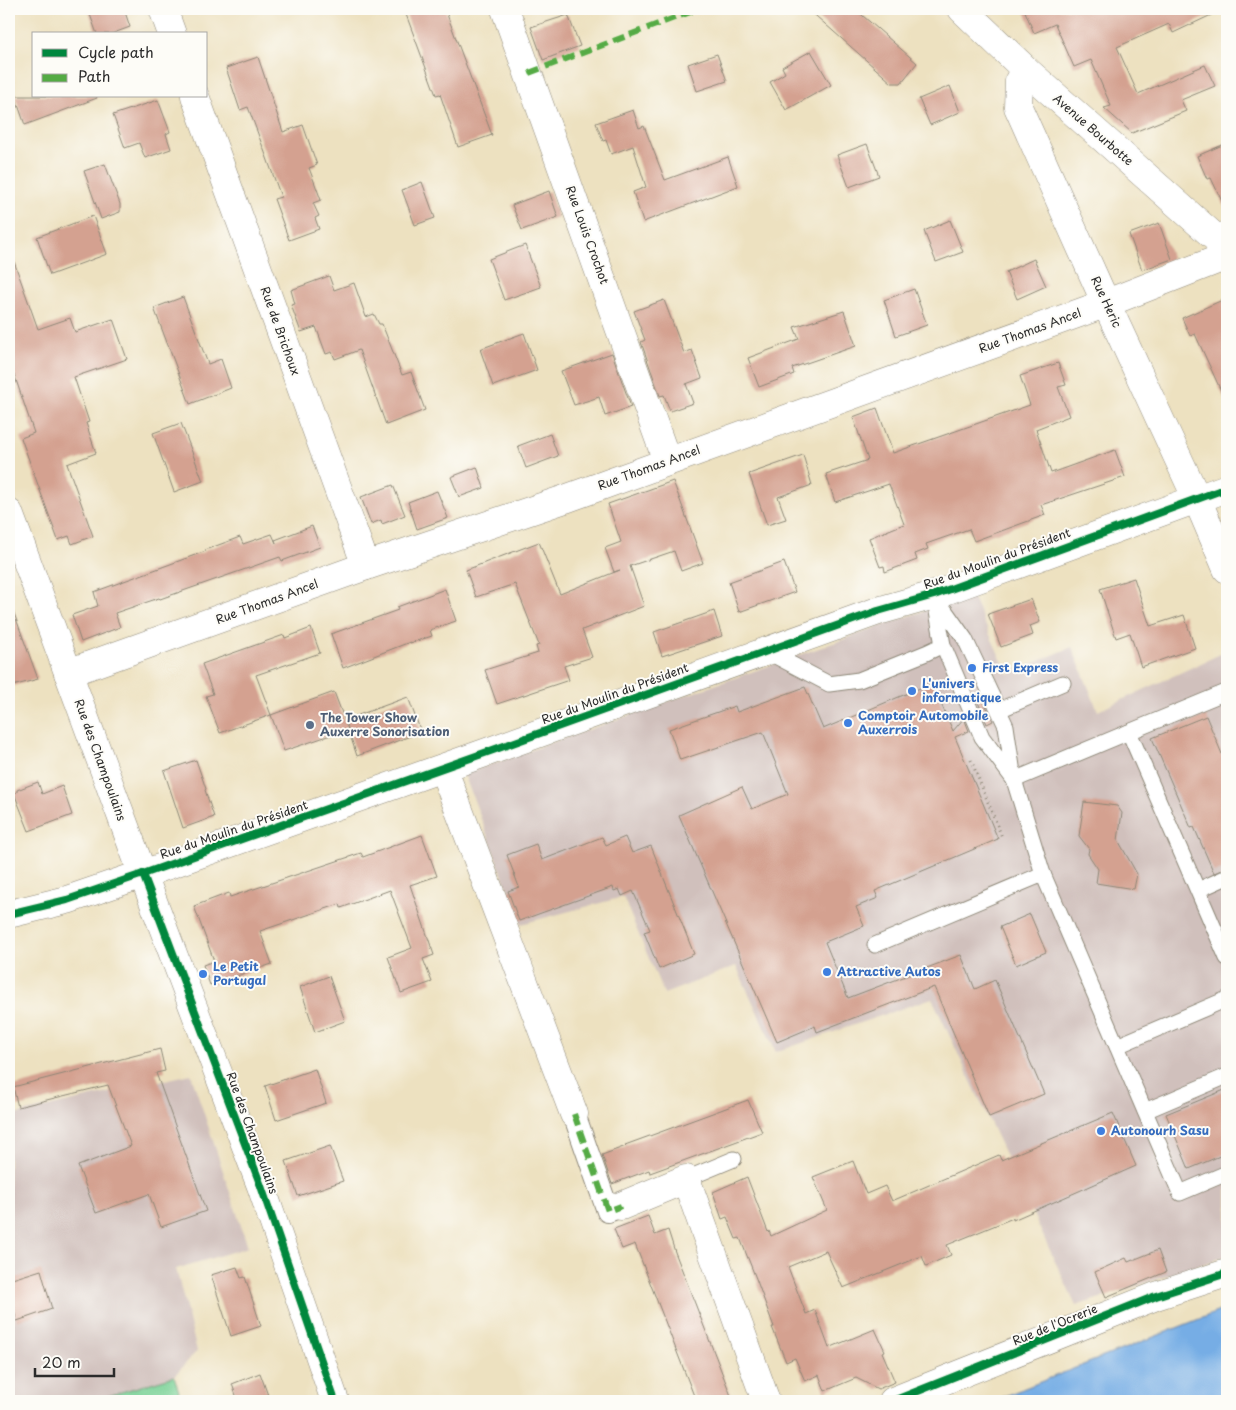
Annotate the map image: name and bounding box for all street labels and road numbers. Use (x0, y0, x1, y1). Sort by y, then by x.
street label: Avenue Bourbotte (1049, 89, 1138, 169)
street label: Rue Louis Crochot (562, 183, 614, 287)
street label: Rue Heric (1087, 273, 1127, 330)
street label: Rue de Brichoux (257, 284, 305, 378)
street label: Rue Thomas Ancel (976, 303, 1083, 357)
street label: Rue Thomas Ancel (595, 440, 702, 494)
street label: Rue du Moulin du Président (921, 523, 1073, 593)
street label: Rue Thomas Ancel (213, 574, 320, 628)
street label: Rue du Moulin du Président (539, 658, 691, 728)
street label: Rue des Champoulains (70, 696, 132, 824)
street label: Rue du Moulin du Président (157, 795, 310, 863)
street label: Rue des Champoulains (222, 1069, 284, 1197)
street label: Rue de l'Ocrerie (1009, 1299, 1100, 1349)

